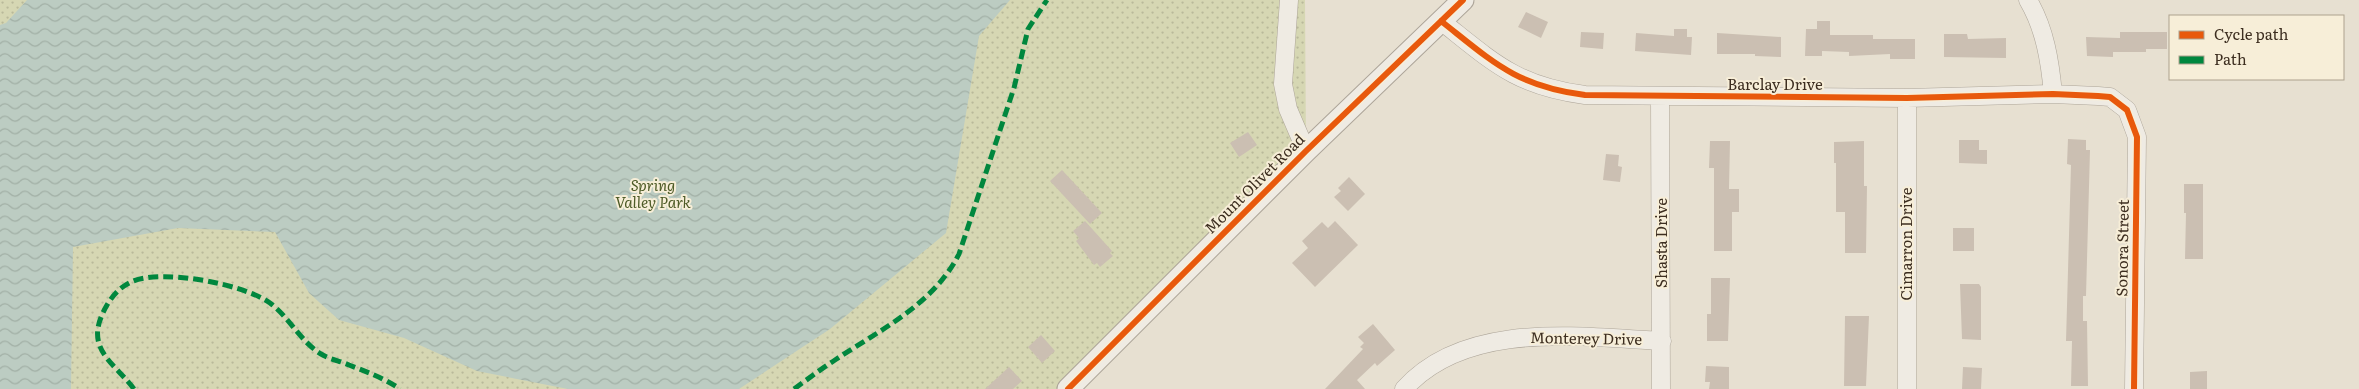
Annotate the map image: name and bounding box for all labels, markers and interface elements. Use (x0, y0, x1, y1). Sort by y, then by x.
legend (2169, 15, 2344, 80)
text: Cycle path (2214, 22, 2289, 45)
text: Path (2214, 47, 2247, 70)
street label: Barclay Drive (1727, 72, 1823, 95)
street label: Mount Olivet Road (1198, 127, 1309, 238)
park label: Spring Valley Park (615, 173, 692, 213)
street label: Cimarron Drive (1894, 187, 1917, 300)
street label: Shasta Drive (1649, 198, 1672, 288)
street label: Sonora Street (2109, 199, 2134, 297)
street label: Monterey Drive (1530, 325, 1642, 350)

